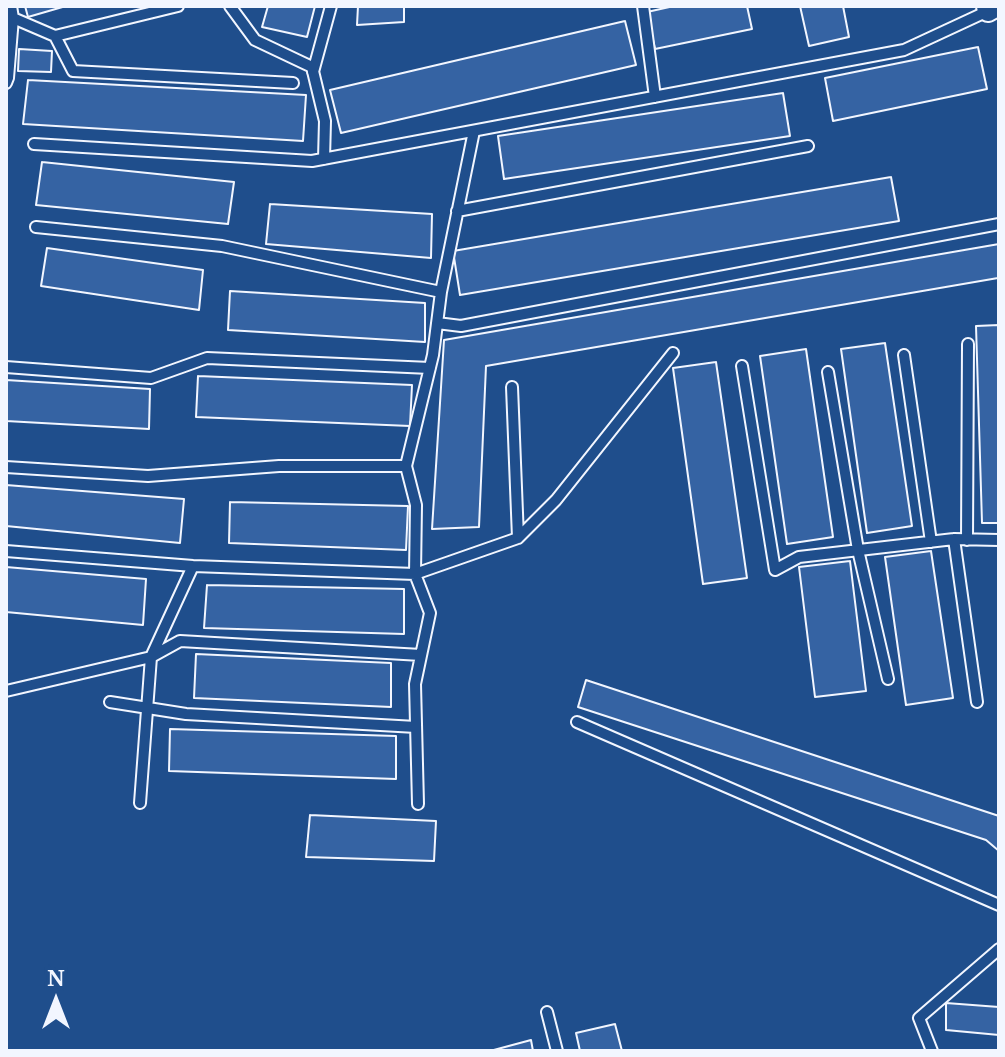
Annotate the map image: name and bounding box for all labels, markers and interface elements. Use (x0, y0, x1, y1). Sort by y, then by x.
north arrow (16, 961, 96, 1041)
text: N (47, 962, 65, 992)

